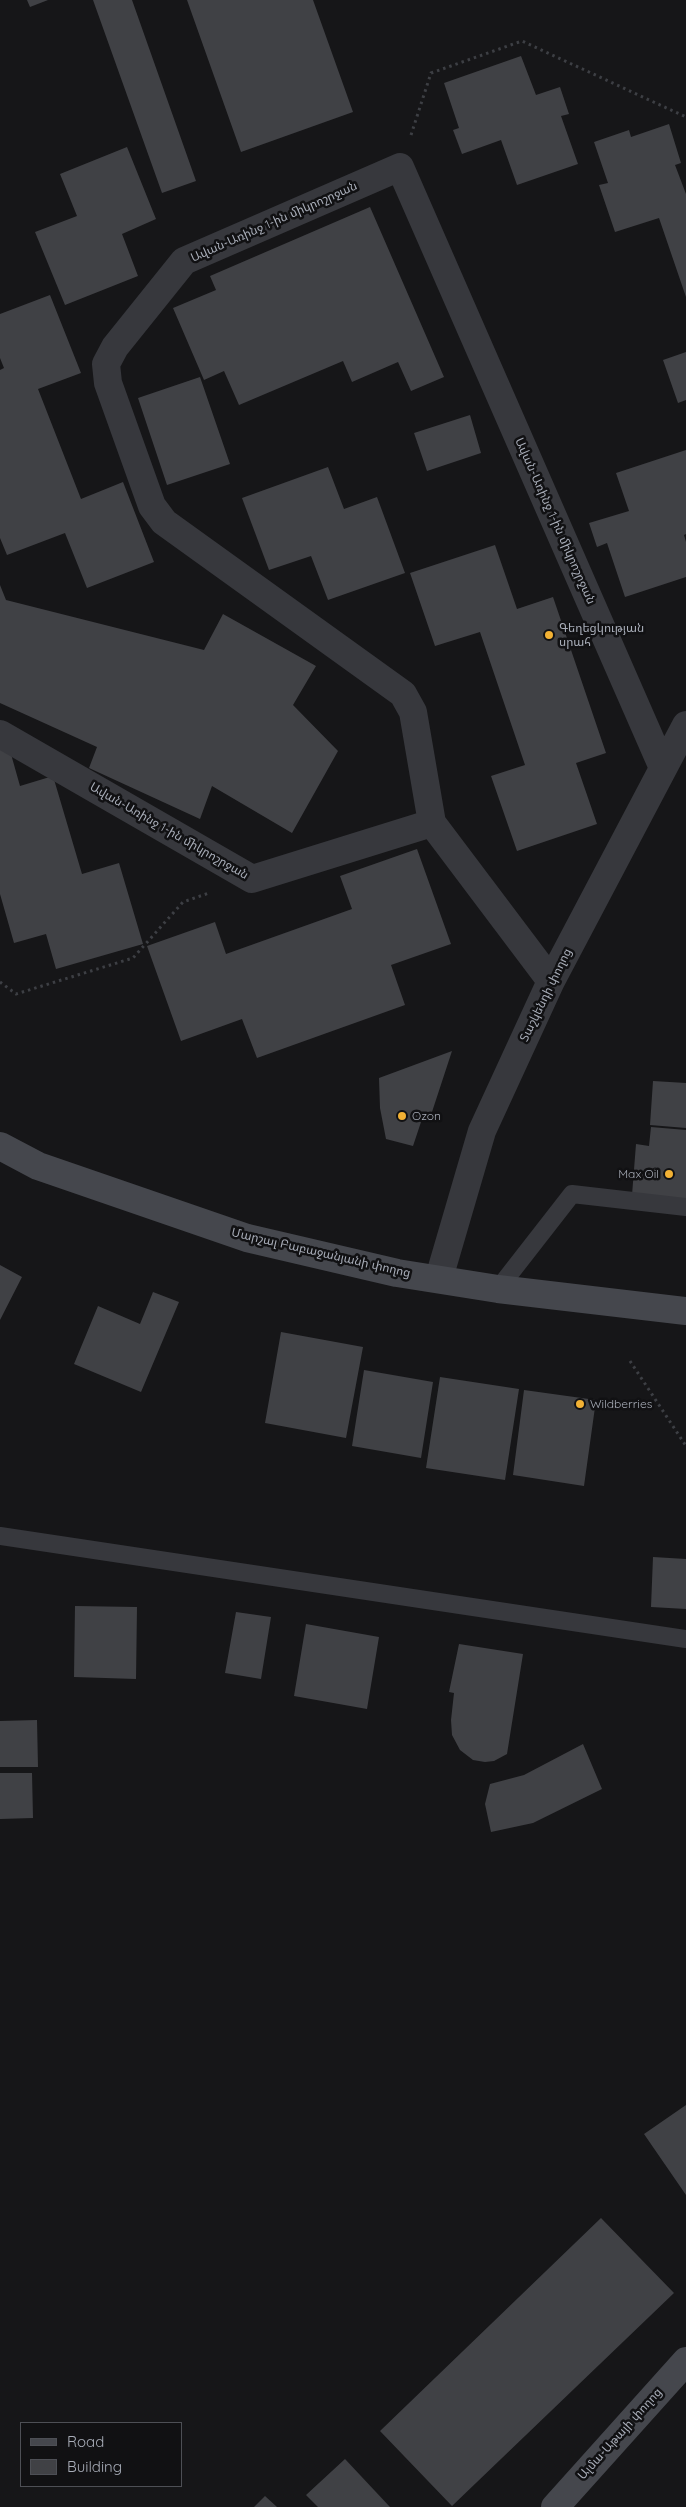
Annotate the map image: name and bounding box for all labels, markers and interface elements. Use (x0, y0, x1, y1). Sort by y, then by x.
street label: Ավան-Առինջ 1-ին միկրոշրջան (189, 179, 359, 265)
street label: Ավան-Առինջ 1-ին միկրոշրջան (512, 436, 598, 606)
place label: Գեղեցկության սրահ (559, 621, 644, 649)
marker: Գեղեցկության սրահ (543, 629, 555, 641)
street label: Ավան-Առինջ 1-ին միկրոշրջան (87, 780, 251, 882)
street label: Տաշկենդի փողոց (517, 946, 575, 1044)
place label: Ozon (412, 1109, 441, 1123)
marker: Ozon (396, 1110, 408, 1122)
place label: Max Oil (618, 1167, 659, 1181)
marker: Max Oil (663, 1168, 675, 1180)
street label: Մարշալ Բաբաջանյանի փողոց (230, 1225, 412, 1281)
place label: Wildberries (590, 1397, 652, 1411)
marker: Wildberries (574, 1398, 586, 1410)
street label: Ալմա-Աթայի փողոց (575, 2385, 665, 2483)
legend (20, 2422, 182, 2487)
text: Road (67, 2432, 104, 2451)
text: Building (67, 2457, 122, 2476)

